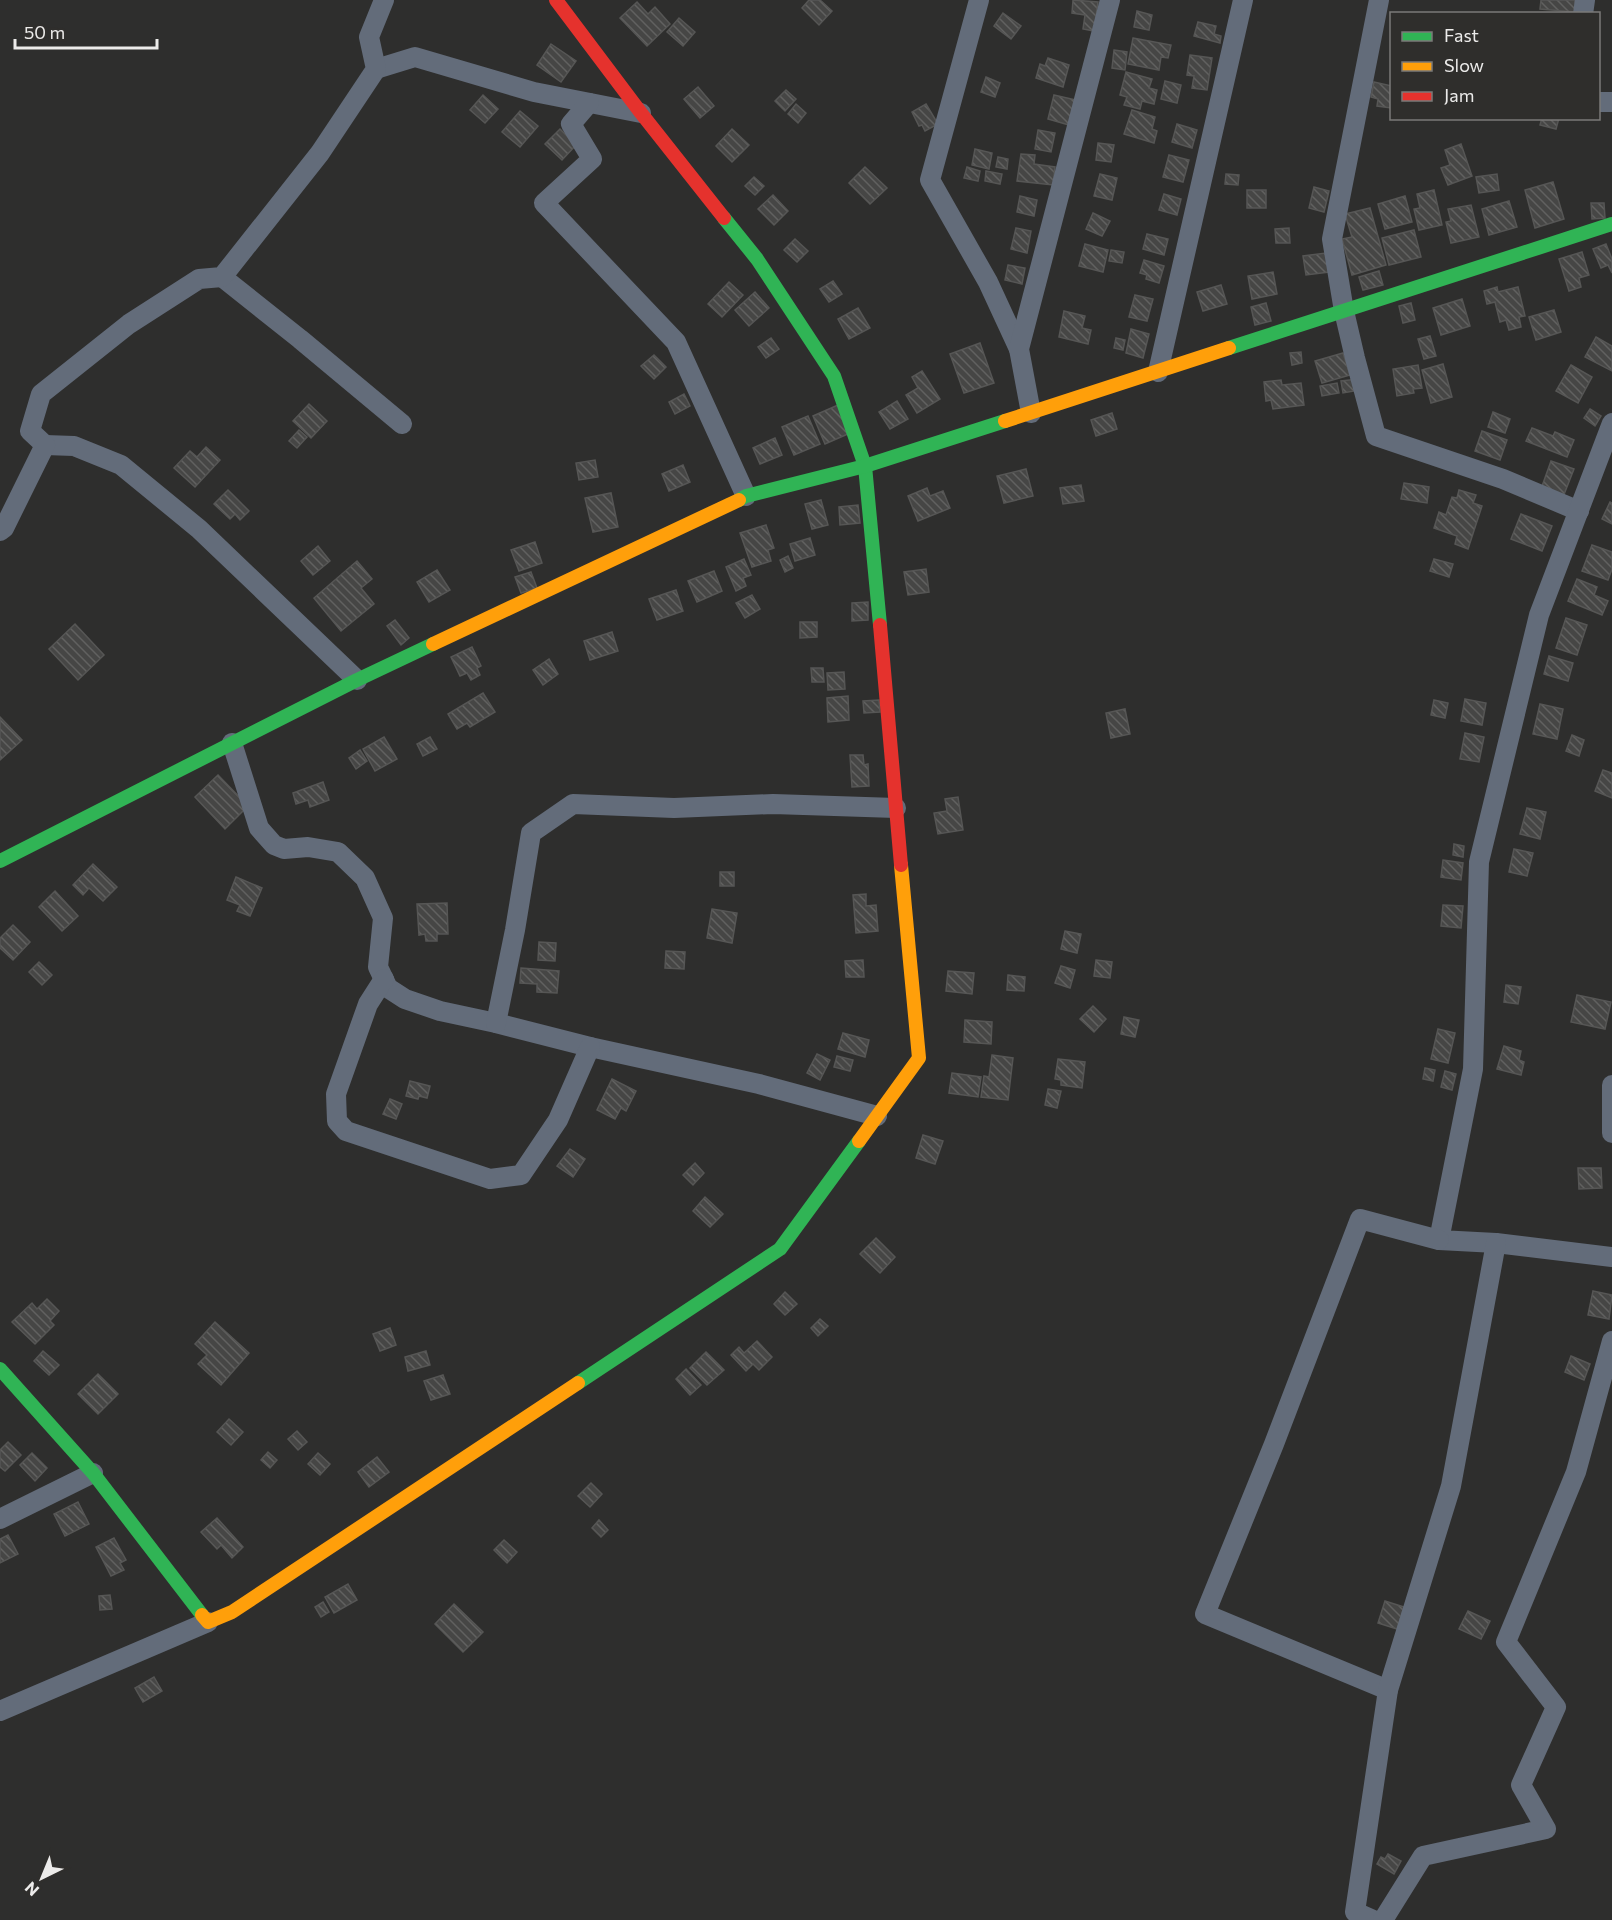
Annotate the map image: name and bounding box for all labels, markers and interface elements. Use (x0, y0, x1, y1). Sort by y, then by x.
scale bar (15, 12, 158, 50)
legend (1390, 12, 1600, 120)
text: 50 m (24, 21, 65, 43)
text: Fast (1444, 24, 1479, 46)
text: Slow (1444, 54, 1484, 76)
text: Jam (1444, 84, 1474, 106)
north arrow (12, 1848, 72, 1908)
text: N (21, 1878, 42, 1900)

